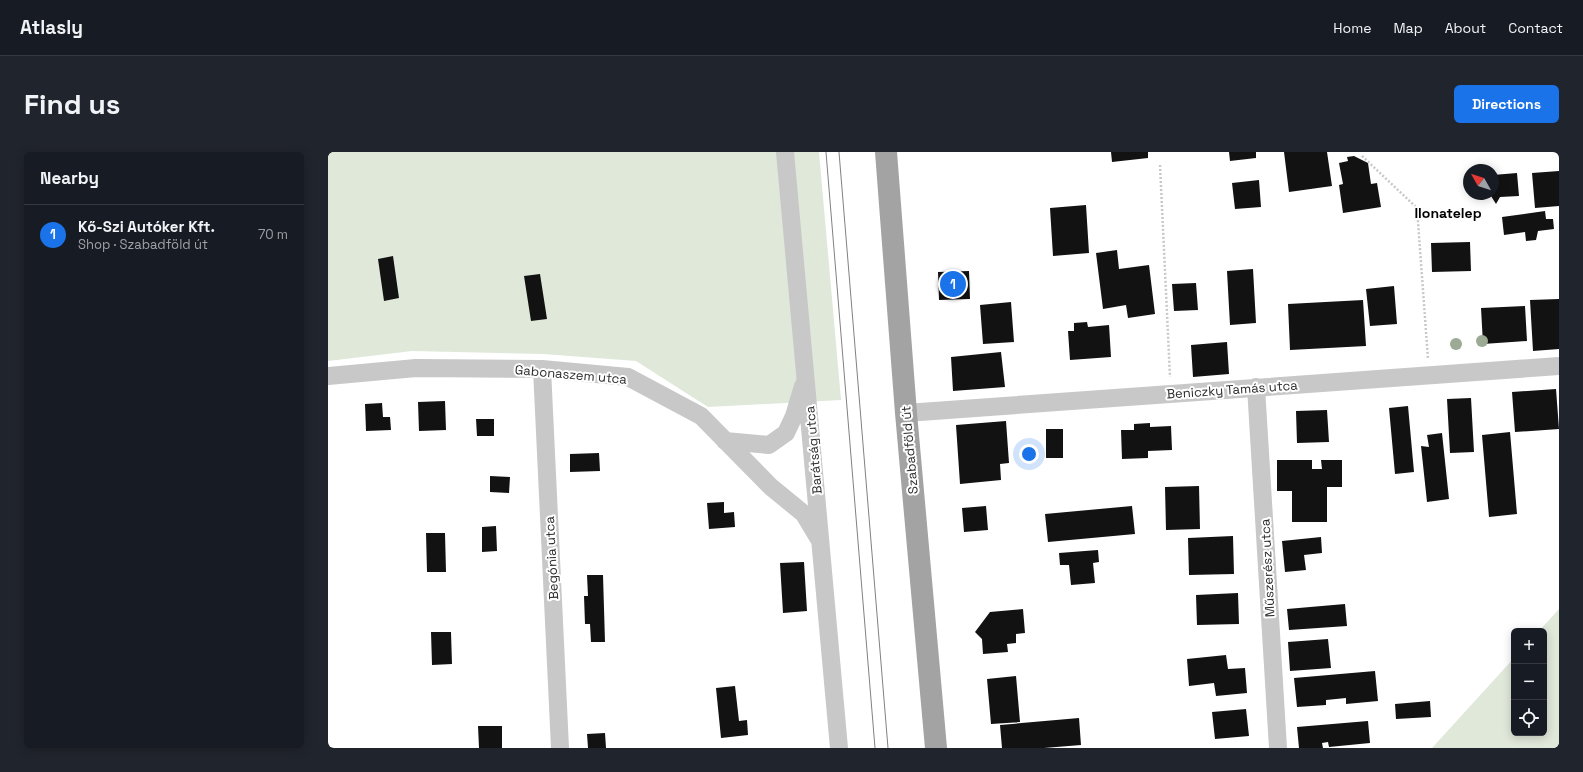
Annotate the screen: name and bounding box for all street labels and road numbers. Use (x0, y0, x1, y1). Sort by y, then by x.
street label: Gabonaszem utca (514, 361, 628, 388)
street label: Beniczky Tamás utca (1166, 376, 1299, 403)
street label: Barátság utca (801, 405, 826, 495)
street label: Szabadföld út (897, 405, 922, 495)
street label: Begónia utca (541, 515, 562, 600)
street label: Műszerész utca (1256, 518, 1279, 618)

